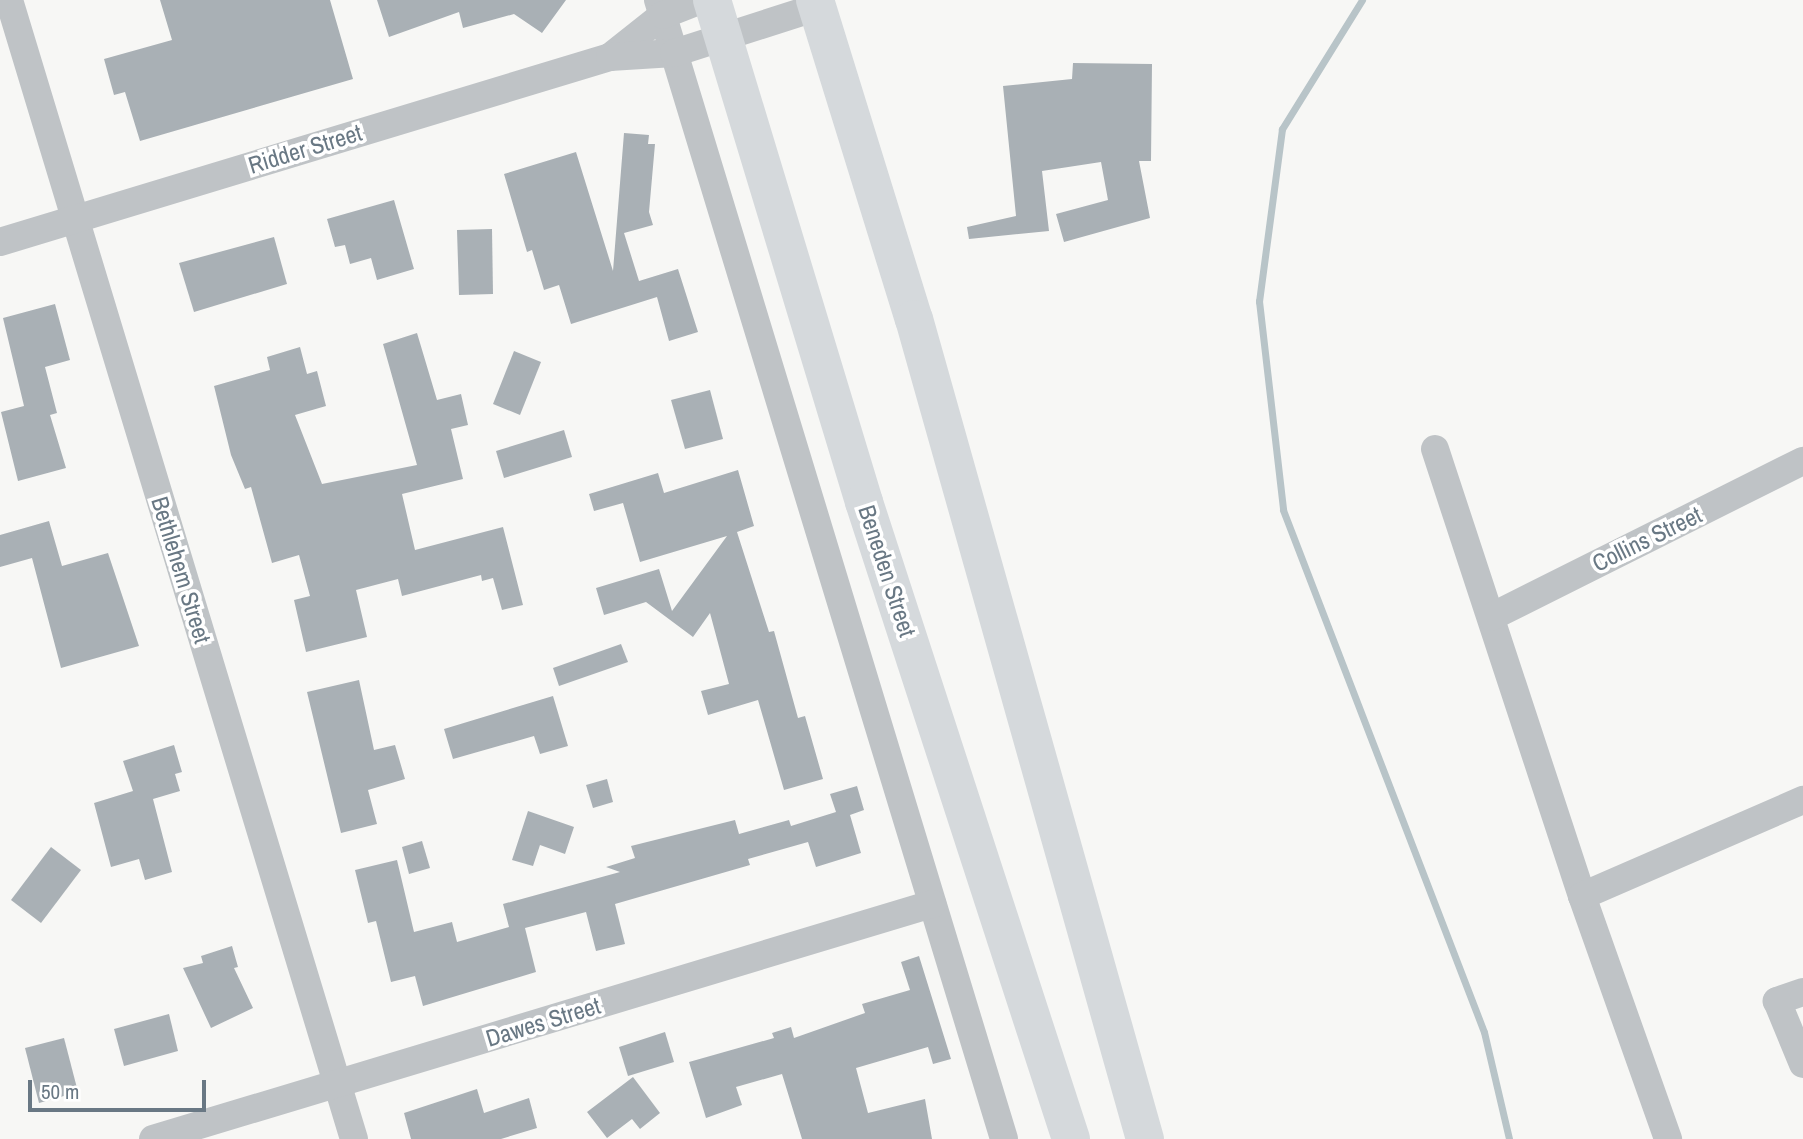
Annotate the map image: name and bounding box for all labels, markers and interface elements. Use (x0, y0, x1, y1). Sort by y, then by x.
street label: Ridder Street (245, 118, 365, 180)
street label: Bethlehem Street (145, 493, 217, 647)
street label: Collins Street (1588, 500, 1706, 578)
street label: Beneden Street (852, 502, 922, 640)
street label: Dawes Street (482, 991, 604, 1053)
scale bar (32, 1066, 210, 1110)
text: 50 m (41, 1077, 79, 1106)

